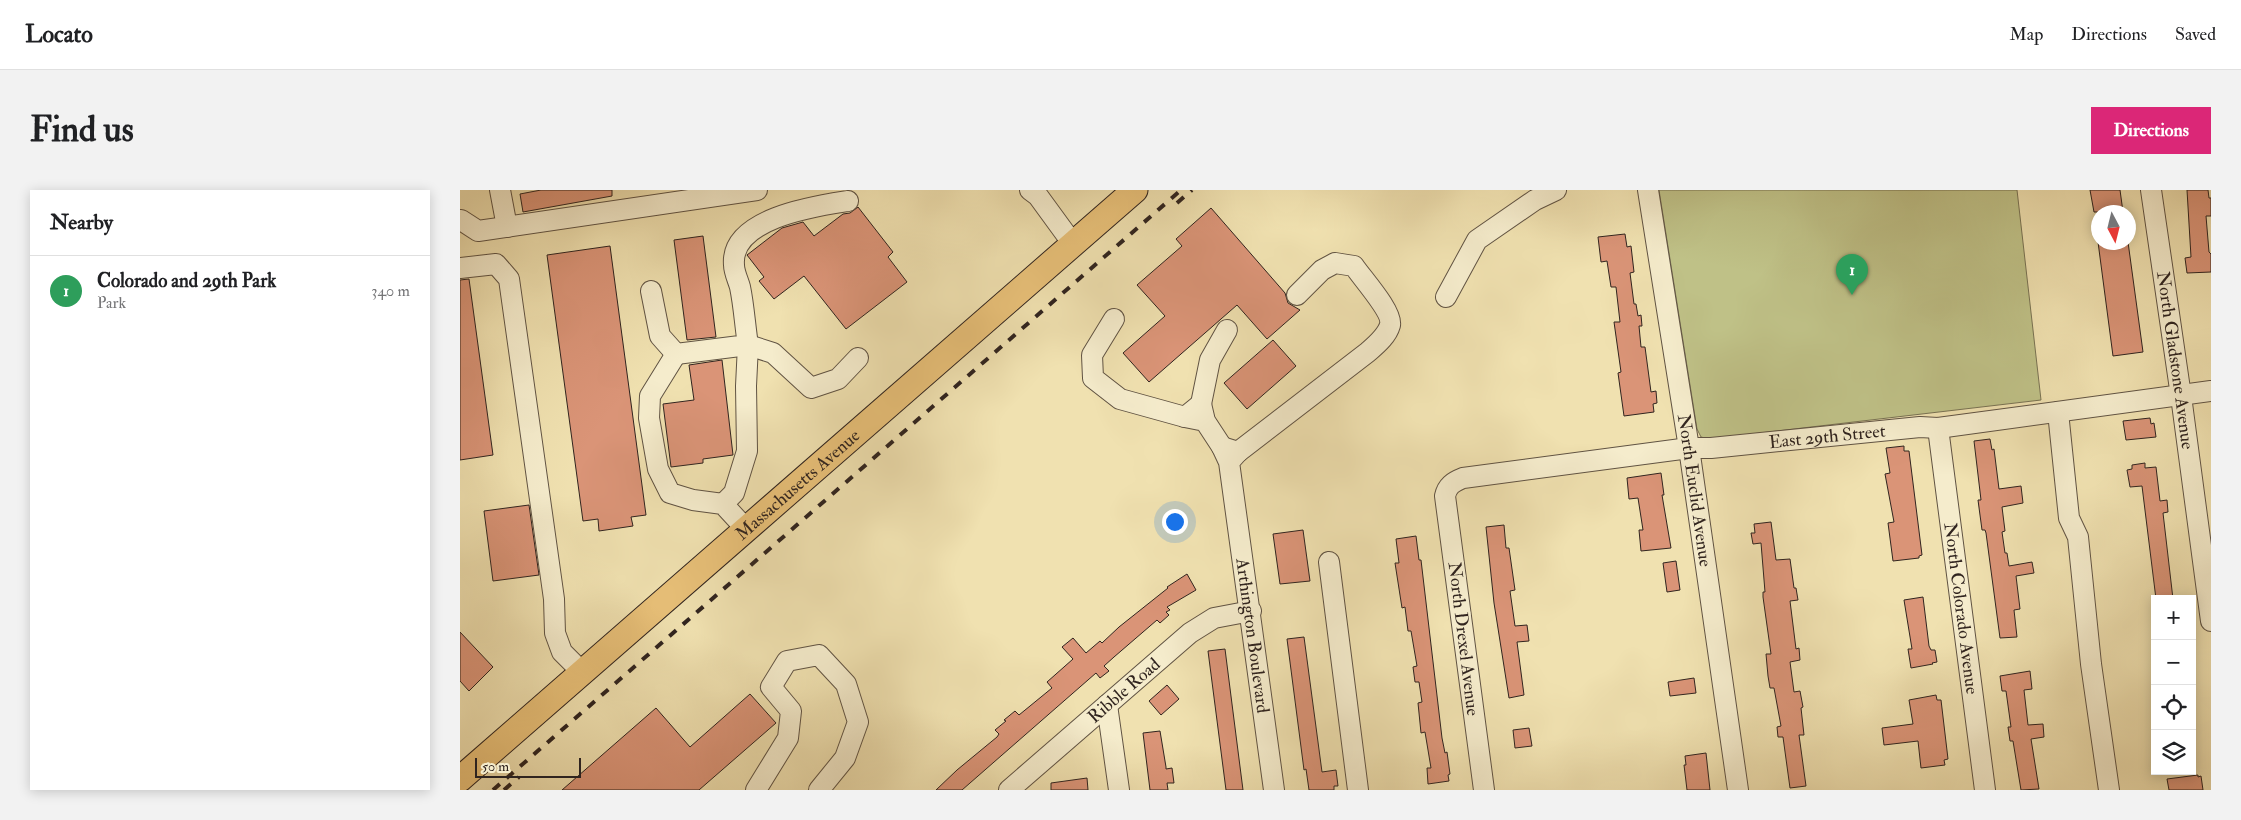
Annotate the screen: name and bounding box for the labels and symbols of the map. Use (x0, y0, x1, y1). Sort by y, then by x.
north arrow (2091, 205, 2136, 250)
pin: 1 (1836, 254, 1868, 295)
street label: North Gladstone Avenue (2151, 270, 2199, 451)
street label: North Euclid Avenue (1672, 412, 1717, 569)
street label: East 29th Street (1768, 420, 1887, 454)
street label: Massachusetts Avenue (731, 424, 865, 545)
your location (1162, 509, 1188, 535)
street label: North Colorado Avenue (1938, 521, 1984, 696)
street label: Arthington Boulevard (1230, 556, 1274, 715)
street label: North Drexel Avenue (1443, 561, 1484, 718)
street label: Ribble Road (1083, 653, 1165, 729)
scale bar (475, 755, 581, 778)

